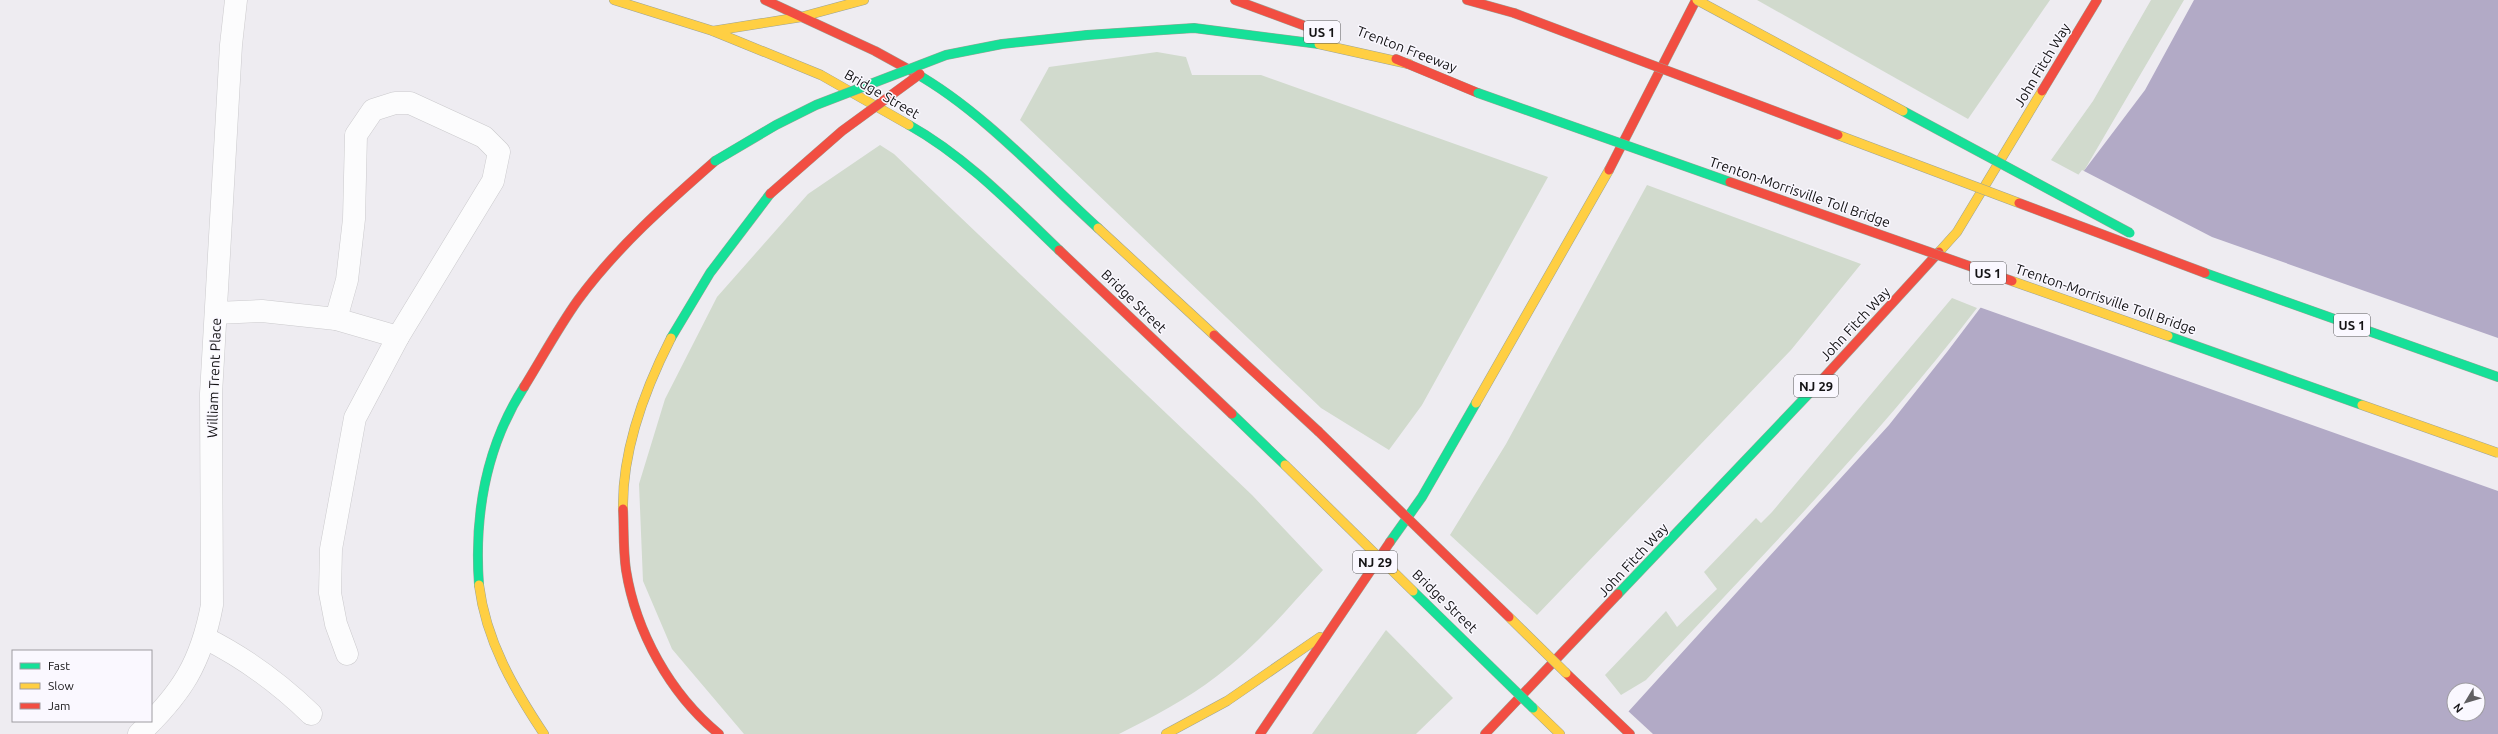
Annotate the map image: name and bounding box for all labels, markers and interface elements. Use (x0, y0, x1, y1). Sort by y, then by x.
street label: John Fitch Way (2011, 20, 2073, 110)
road number: US 1 (1304, 21, 1340, 43)
street label: Trenton Freeway (1355, 23, 1460, 76)
street label: Bridge Street (842, 66, 923, 122)
street label: Trenton-Morrisville Toll Bridge (1707, 153, 1893, 231)
street label: Trenton-Morrisville Toll Bridge (2013, 260, 2199, 338)
road number: US 1 (1970, 262, 2006, 284)
street label: Bridge Street (1098, 266, 1170, 336)
street label: John Fitch Way (1817, 284, 1893, 364)
road number: US 1 (2334, 314, 2370, 336)
street label: William Trent Place (204, 318, 224, 438)
road number: NJ 29 (1794, 375, 1838, 397)
street label: John Fitch Way (1595, 520, 1671, 600)
road number: NJ 29 (1353, 551, 1397, 573)
street label: Bridge Street (1409, 566, 1481, 636)
legend (12, 650, 152, 722)
text: Fast (48, 659, 70, 672)
text: Slow (48, 679, 74, 692)
north arrow (2446, 682, 2486, 722)
text: Jam (48, 699, 70, 712)
text: N (2451, 701, 2465, 715)

